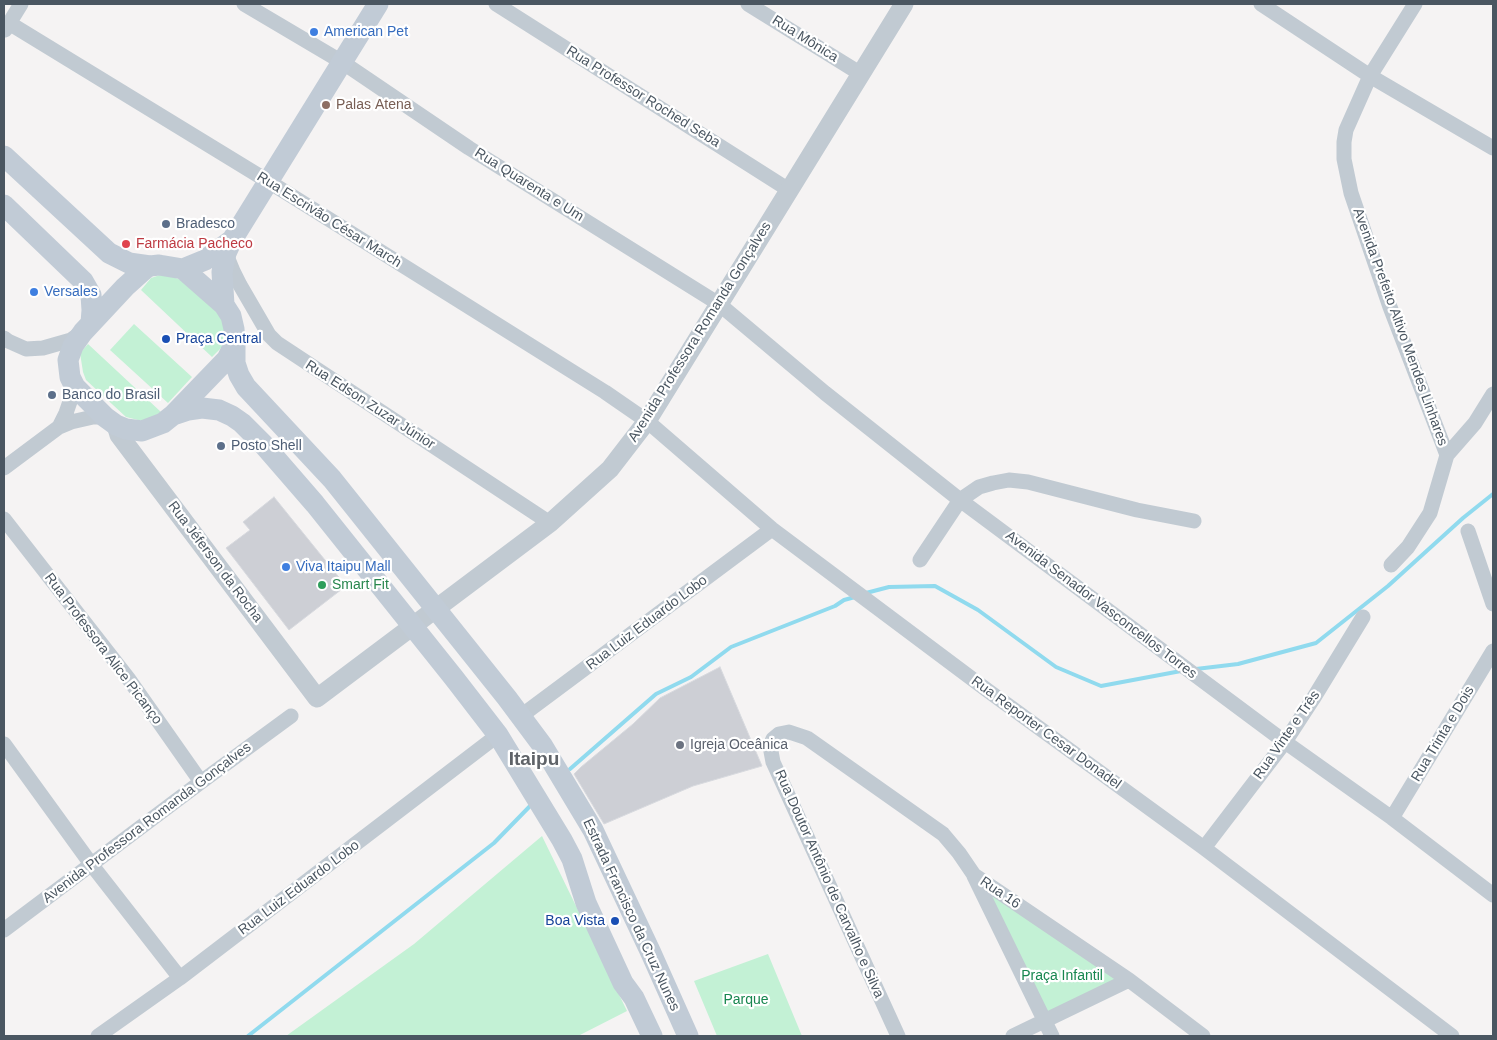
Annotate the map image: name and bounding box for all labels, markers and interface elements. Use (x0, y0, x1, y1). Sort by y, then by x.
street label: Rua Mônica (769, 12, 841, 66)
place label: American Pet (324, 24, 408, 40)
marker: American Pet (308, 26, 320, 38)
street label: Rua Professor Roched Seba (563, 43, 723, 151)
place label: Palas Atena (336, 97, 411, 113)
marker: Palas Atena (320, 99, 332, 111)
street label: Rua Quarenta e Um (471, 145, 587, 225)
street label: Rua Escrivão César March (254, 169, 404, 271)
street label: Avenida Prefeito Altivo Mendes Linhares (1349, 206, 1451, 448)
place label: Bradesco (176, 216, 235, 232)
marker: Bradesco (160, 218, 172, 230)
street label: Avenida Professora Romanda Gonçalves (625, 219, 775, 445)
place label: Farmácia Pacheco (136, 236, 253, 252)
marker: Farmácia Pacheco (120, 238, 132, 250)
place label: Versales (44, 284, 98, 300)
marker: Versales (28, 286, 40, 298)
place label: Praça Central (176, 331, 262, 347)
marker: Praça Central (160, 333, 172, 345)
street label: Rua Edson Zuzar Júnior (302, 357, 438, 453)
place label: Banco do Brasil (62, 387, 160, 403)
marker: Banco do Brasil (46, 389, 58, 401)
place label: Posto Shell (231, 438, 302, 454)
marker: Posto Shell (215, 440, 227, 452)
street label: Rua Jéferson da Rocha (164, 498, 266, 626)
street label: Avenida Senador Vasconcellos Torres (1002, 527, 1200, 683)
place label: Viva Itaipu Mall (296, 559, 391, 575)
marker: Viva Itaipu Mall (280, 561, 292, 573)
street label: Rua Professora Alice Picanço (41, 570, 165, 728)
street label: Rua Luiz Eduardo Lobo (583, 572, 711, 674)
place label: Smart Fit (332, 577, 389, 593)
marker: Smart Fit (316, 579, 328, 591)
street label: Rua Reporter Cesar Donadel (968, 673, 1124, 793)
street label: Rua Trinta e Dois (1408, 683, 1478, 785)
street label: Rua Vinte e Três (1250, 687, 1324, 783)
place label: Igreja Oceânica (690, 737, 788, 753)
street label: Avenida Professora Romanda Gonçalves (39, 739, 255, 907)
marker: Igreja Oceânica (674, 739, 686, 751)
district label: Itaipu (509, 749, 559, 771)
street label: Rua Doutor Antônio de Carvalho e Silva (771, 767, 887, 1001)
street label: Estrada Francisco da Cruz Nunes (579, 816, 683, 1014)
street label: Rua Luiz Eduardo Lobo (235, 837, 363, 939)
street label: Rua 16 (977, 873, 1023, 913)
place label: Boa Vista (545, 913, 605, 929)
marker: Boa Vista (609, 915, 621, 927)
park label: Praça Infantil (1021, 968, 1103, 984)
park label: Parque (723, 992, 769, 1008)

